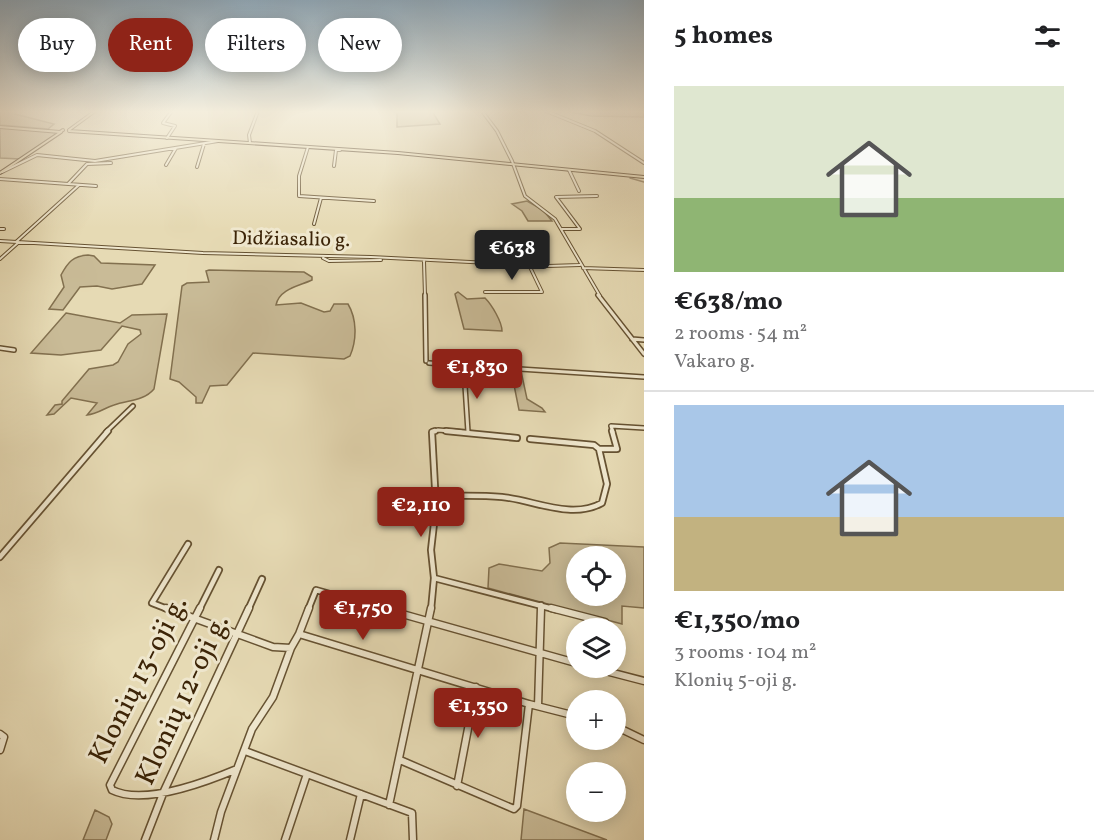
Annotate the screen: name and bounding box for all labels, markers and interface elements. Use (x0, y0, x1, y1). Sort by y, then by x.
chip: Buy (18, 18, 96, 72)
chip: Rent (108, 18, 193, 72)
chip: Filters (205, 18, 306, 72)
chip: New (318, 18, 402, 72)
text: 5 homes (674, 18, 773, 54)
icon: filters (1031, 20, 1064, 53)
icon: home (815, 125, 923, 233)
street label: Didžiasalio g. (232, 225, 350, 255)
pin: €638 (476, 230, 548, 281)
text: €638 (489, 235, 535, 263)
text: €638/mo (674, 284, 783, 320)
text: 2 rooms · 54 m² (674, 320, 807, 348)
text: Vakaro g. (674, 348, 755, 376)
pin: €1,830 (428, 349, 526, 400)
text: €1,830 (446, 354, 508, 382)
icon: home (815, 444, 923, 552)
pin: €2,110 (372, 487, 470, 538)
text: €2,110 (391, 492, 451, 520)
map controls (566, 546, 626, 822)
button: locate (566, 546, 626, 606)
street label: Klonių 13-oji g. (80, 589, 198, 771)
pin: €1,750 (314, 590, 412, 641)
text: €1,750 (333, 595, 393, 623)
text: €1,350/mo (674, 603, 800, 639)
street label: Klonių 12-oji g. (126, 608, 240, 792)
button: layers (566, 618, 626, 678)
text: 3 rooms · 104 m² (674, 639, 816, 667)
text: Klonių 5-oji g. (674, 667, 797, 695)
pin: €1,350 (429, 688, 527, 739)
button: + (566, 690, 626, 750)
text: €1,350 (448, 693, 508, 721)
button: − (566, 762, 626, 822)

